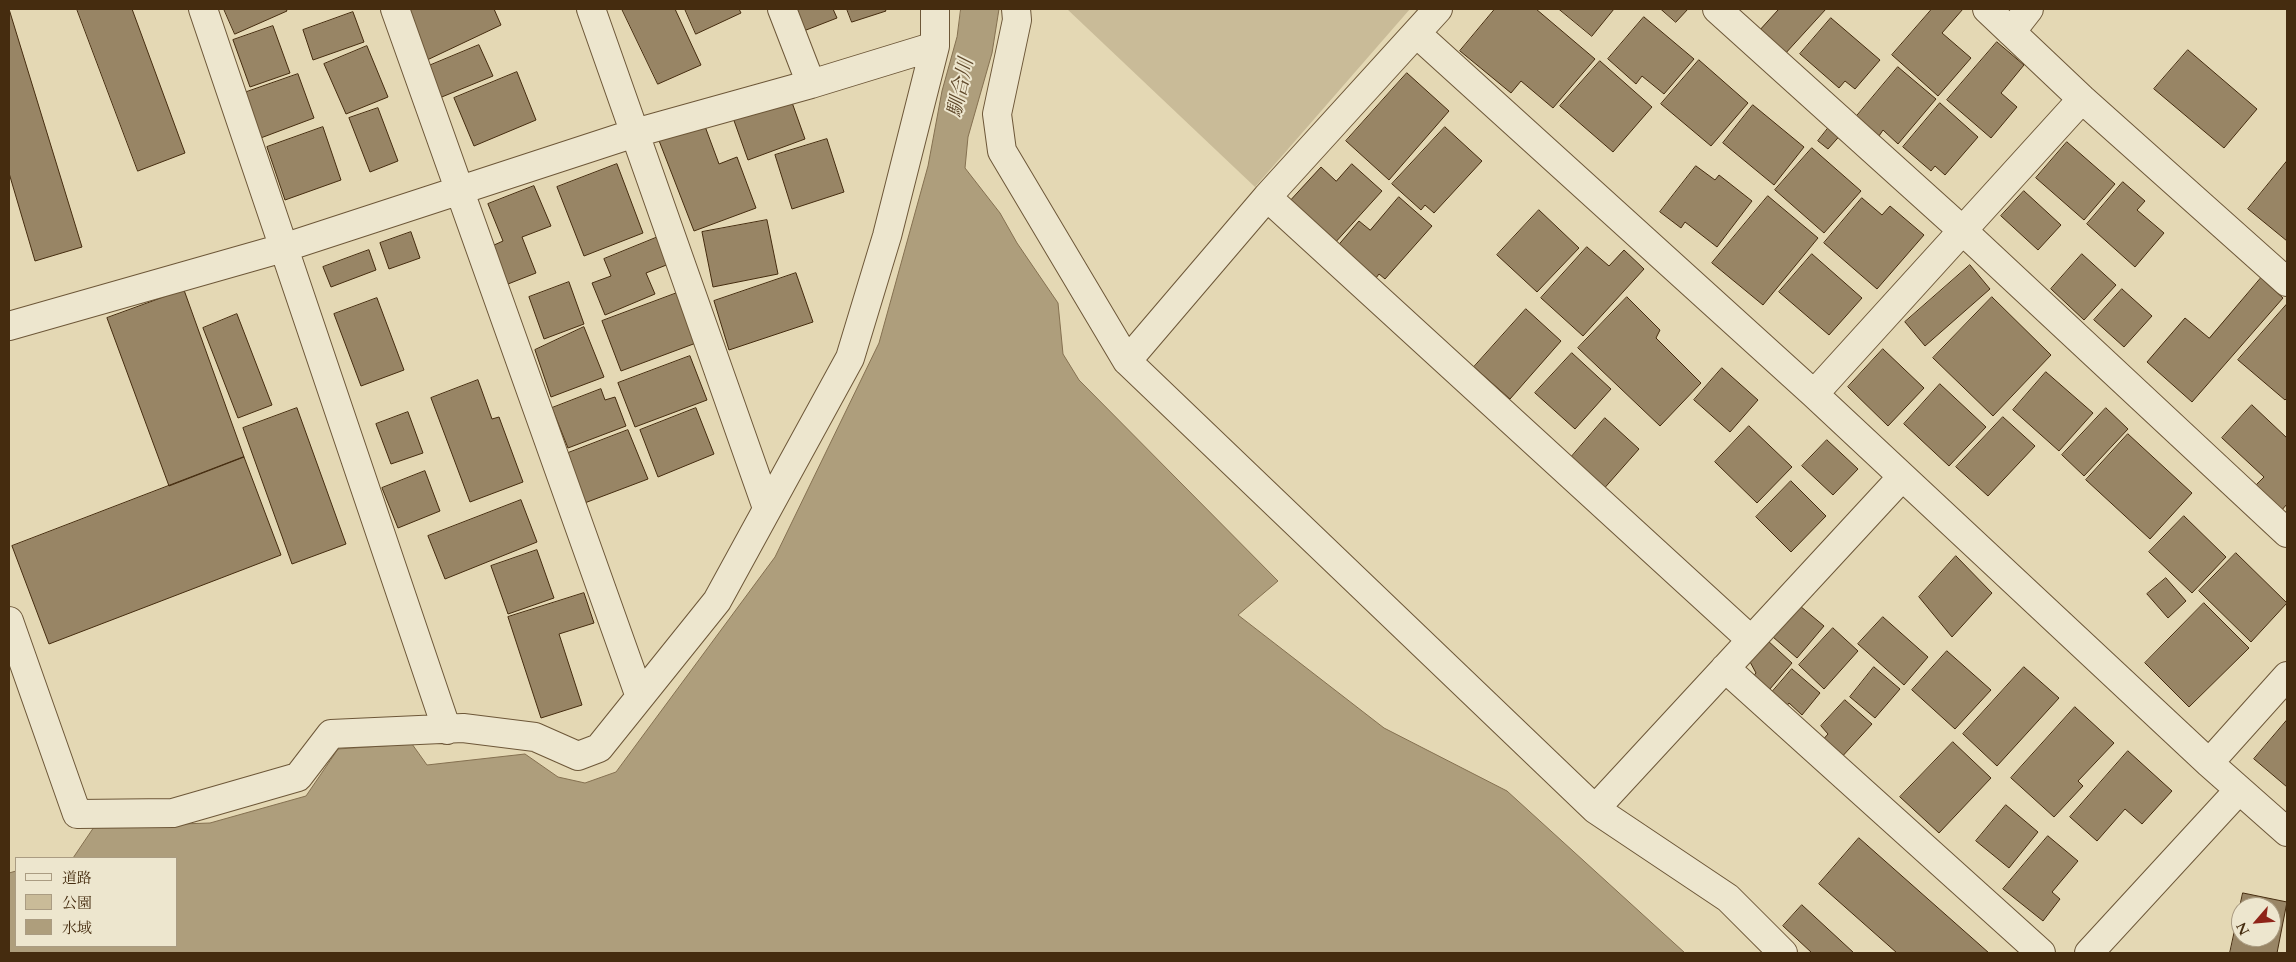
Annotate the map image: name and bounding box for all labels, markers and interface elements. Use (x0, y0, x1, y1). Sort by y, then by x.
water label: 馴合川 (944, 56, 980, 120)
legend (15, 857, 178, 947)
text: 道路 (62, 868, 92, 888)
text: 公園 (62, 893, 92, 913)
north arrow (2231, 897, 2281, 947)
text: 水域 (62, 918, 92, 938)
text: N (2232, 919, 2254, 938)

